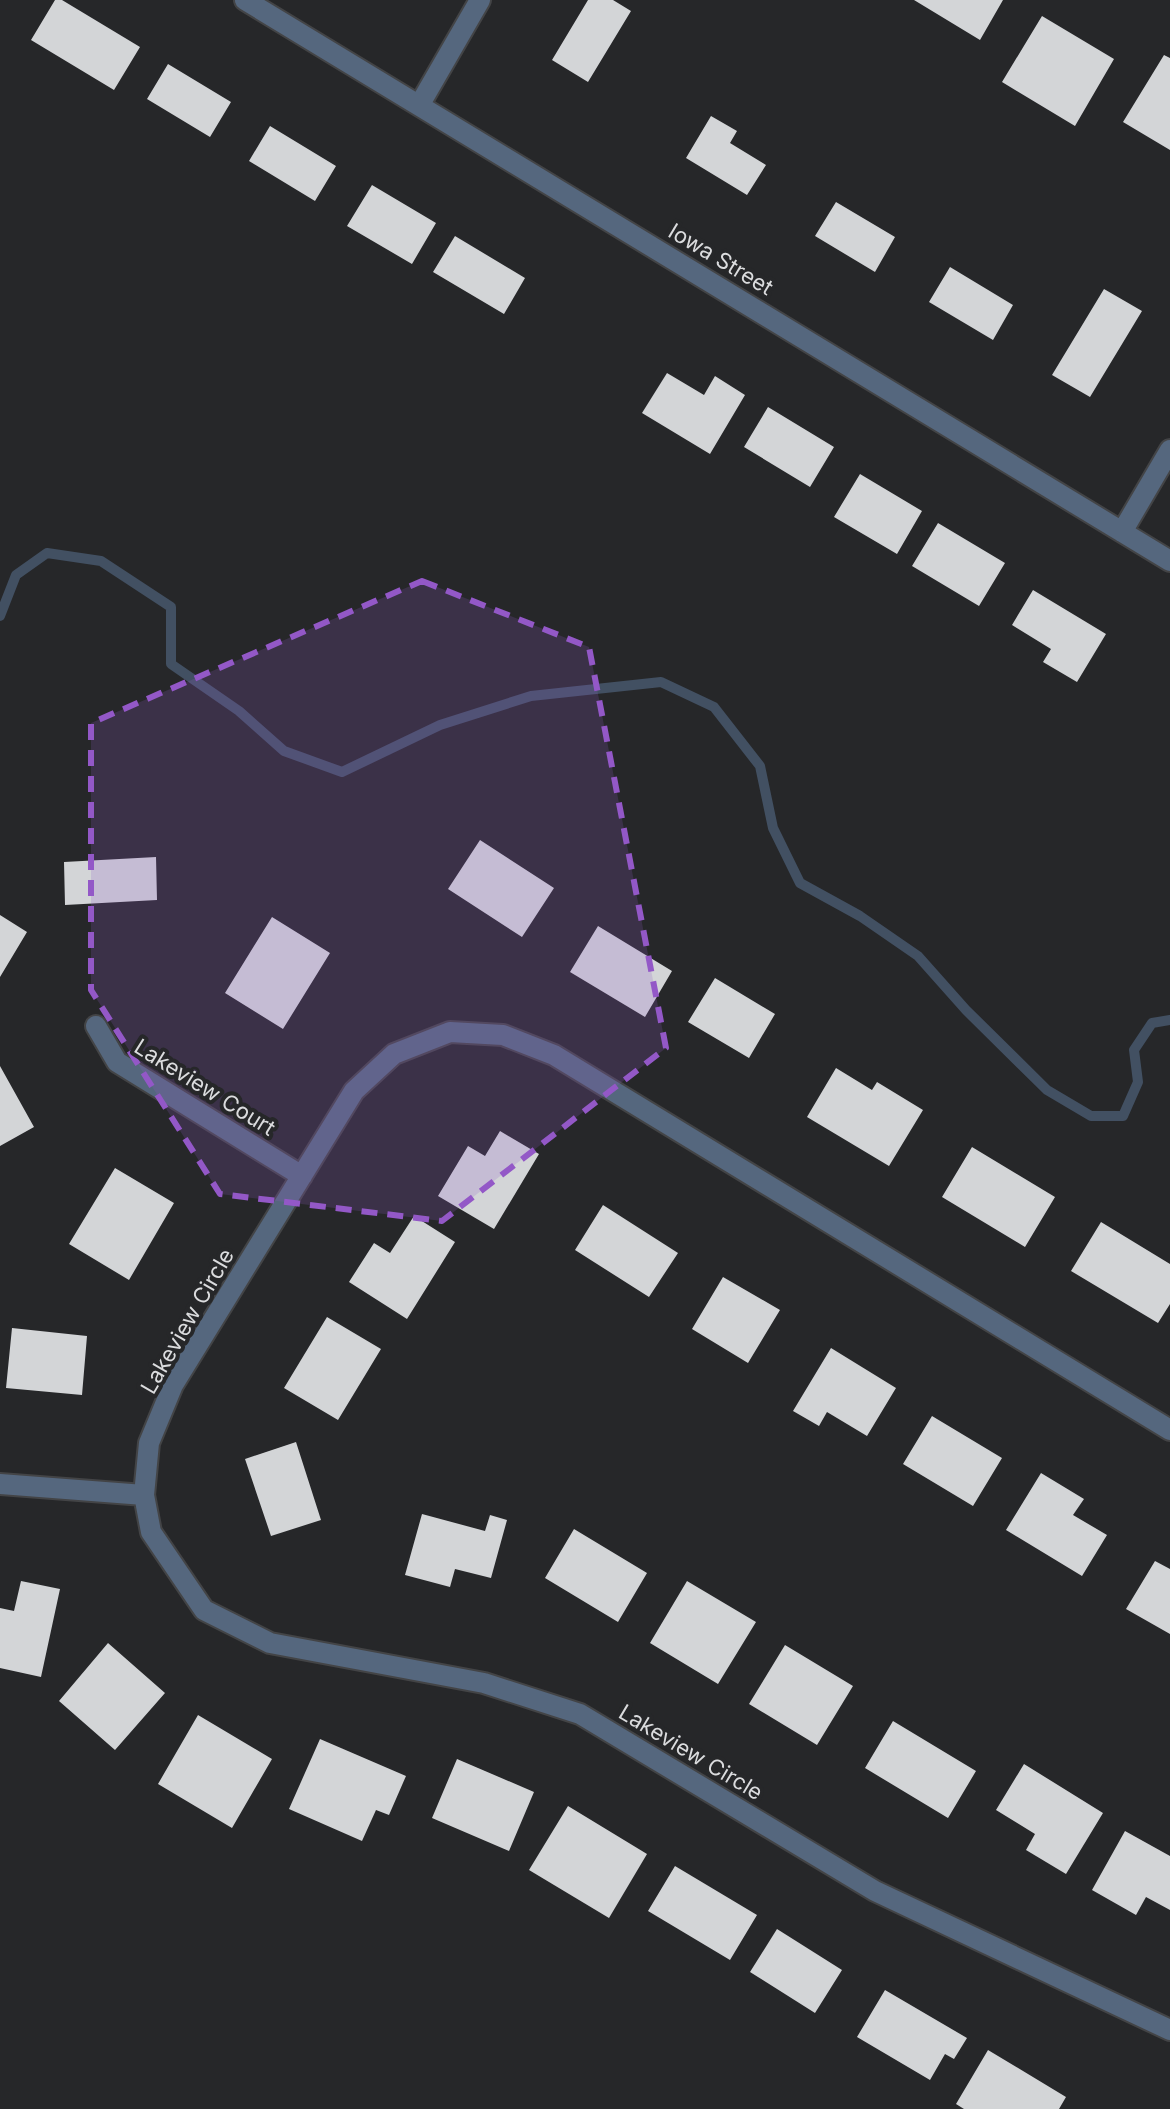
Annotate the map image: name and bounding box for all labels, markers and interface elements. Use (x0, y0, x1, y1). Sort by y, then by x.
street label: Iowa Street (664, 218, 778, 300)
street label: Lakeview Court (130, 1033, 280, 1141)
street label: Lakeview Circle (135, 1244, 239, 1398)
street label: Lakeview Circle (614, 1699, 768, 1805)

